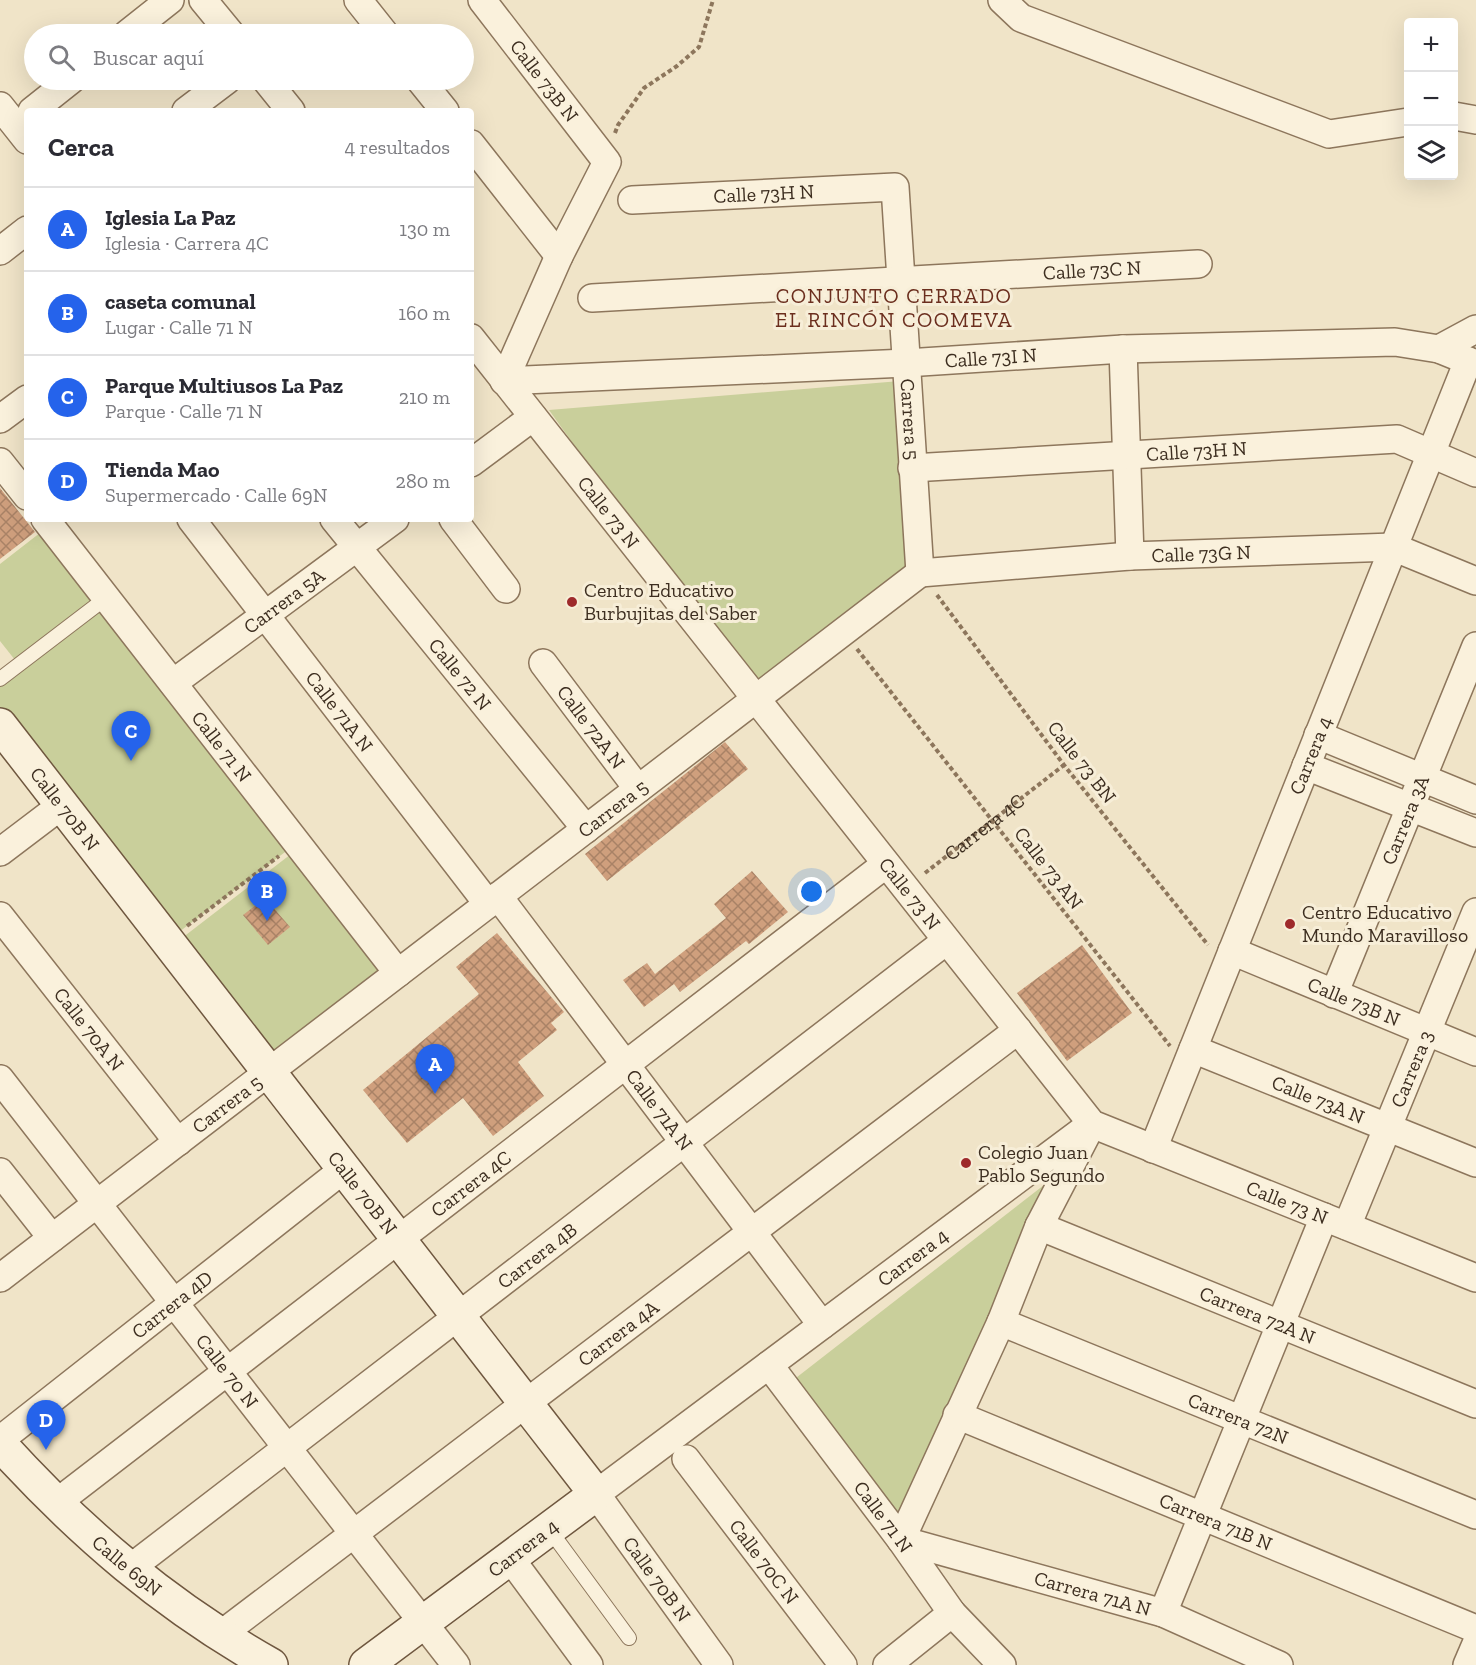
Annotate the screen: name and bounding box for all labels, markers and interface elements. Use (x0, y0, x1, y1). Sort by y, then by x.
map controls (1404, 18, 1458, 180)
button: + (1404, 18, 1458, 72)
search box (24, 24, 474, 90)
street label: Calle 73B N (505, 35, 584, 127)
icon: search (45, 41, 78, 74)
text: Buscar aquí (93, 44, 204, 71)
button: − (1404, 72, 1458, 126)
button: layers (1404, 126, 1458, 180)
text: Cerca (48, 131, 114, 163)
text: 4 resultados (345, 135, 450, 159)
street label: Calle 73H N (713, 179, 815, 208)
text: Iglesia La Paz (105, 204, 236, 231)
text: A (61, 217, 74, 241)
text: 130 m (399, 217, 450, 241)
text: Iglesia · Carrera 4C (105, 231, 269, 255)
street label: Calle 73C N (1042, 255, 1142, 285)
district label: CONJUNTO CERRADO EL RINCÓN COOMEVA (775, 283, 1013, 332)
text: caseta comunal (105, 288, 256, 315)
text: B (61, 301, 74, 325)
text: 160 m (398, 301, 450, 325)
text: Lugar · Calle 71 N (105, 315, 253, 339)
street label: Calle 73I N (944, 343, 1038, 372)
text: Parque Multiusos La Paz (105, 372, 343, 399)
street label: Carrera 5 (895, 378, 925, 461)
text: C (61, 385, 74, 409)
text: 210 m (399, 385, 450, 409)
text: Parque · Calle 71 N (105, 399, 263, 423)
street label: Calle 73H N (1145, 436, 1248, 466)
text: Tienda Mao (105, 456, 220, 483)
text: D (61, 469, 74, 493)
text: 280 m (396, 469, 450, 493)
street label: Calle 73 N (573, 471, 645, 553)
text: Supermercado · Calle 69N (105, 483, 328, 507)
street label: Calle 73G N (1151, 540, 1252, 567)
street label: Carrera 5A (239, 563, 330, 639)
place label: Centro Educativo Burbujitas del Saber (584, 578, 758, 625)
marker: Centro Educativo Burbujitas del Saber (565, 595, 579, 609)
street label: Calle 72 N (424, 633, 497, 715)
street label: Calle 71A N (301, 666, 378, 757)
street label: Calle 72A N (552, 680, 631, 774)
street label: Calle 71 N (187, 706, 257, 787)
pin: C (112, 712, 150, 761)
street label: Carrera 4 (1284, 712, 1337, 798)
street label: Calle 73 BN (1042, 716, 1122, 808)
street label: Calle 70B N (25, 762, 105, 856)
street label: Carrera 3A (1376, 771, 1434, 868)
street label: Carrera 5 (573, 774, 652, 843)
street label: Carrera 4C (939, 788, 1029, 866)
street label: Calle 73 AN (1009, 822, 1089, 914)
street label: Calle 73 N (874, 852, 946, 935)
pin: B (248, 872, 286, 921)
your location (797, 877, 826, 906)
place label: Centro Educativo Mundo Maravilloso (1302, 900, 1468, 947)
marker: Centro Educativo Mundo Maravilloso (1283, 917, 1297, 931)
street label: Calle 73B N (1304, 972, 1404, 1031)
street label: Calle 70A N (49, 983, 129, 1076)
street label: Carrera 3 (1385, 1027, 1438, 1111)
pin: A (416, 1044, 454, 1094)
street label: Calle 71A N (621, 1064, 698, 1156)
street label: Carrera 5 (187, 1070, 267, 1138)
street label: Calle 73A N (1268, 1070, 1368, 1129)
place label: Colegio Juan Pablo Segundo (978, 1140, 1105, 1187)
street label: Carrera 4C (426, 1145, 516, 1222)
street label: Calle 70B N (323, 1146, 403, 1240)
marker: Colegio Juan Pablo Segundo (959, 1156, 973, 1170)
street label: Calle 73 N (1243, 1175, 1332, 1229)
street label: Carrera 4B (492, 1217, 582, 1294)
street label: Carrera 4 (873, 1223, 953, 1292)
street label: Carrera 4D (127, 1265, 217, 1344)
street label: Carrera 72A N (1196, 1281, 1319, 1349)
street label: Carrera 4A (573, 1294, 664, 1372)
street label: Calle 70 N (191, 1329, 264, 1413)
street label: Carrera 72N (1185, 1387, 1292, 1450)
pin: D (26, 1400, 66, 1450)
street label: Calle 71 N (849, 1476, 918, 1557)
street label: Carrera 71B N (1156, 1488, 1276, 1556)
street label: Carrera 4 (483, 1514, 563, 1582)
street label: Calle 70C N (724, 1514, 804, 1609)
street label: Calle 69N (87, 1530, 167, 1601)
street label: Calle 70B N (618, 1532, 696, 1626)
street label: Carrera 71A N (1032, 1566, 1154, 1621)

